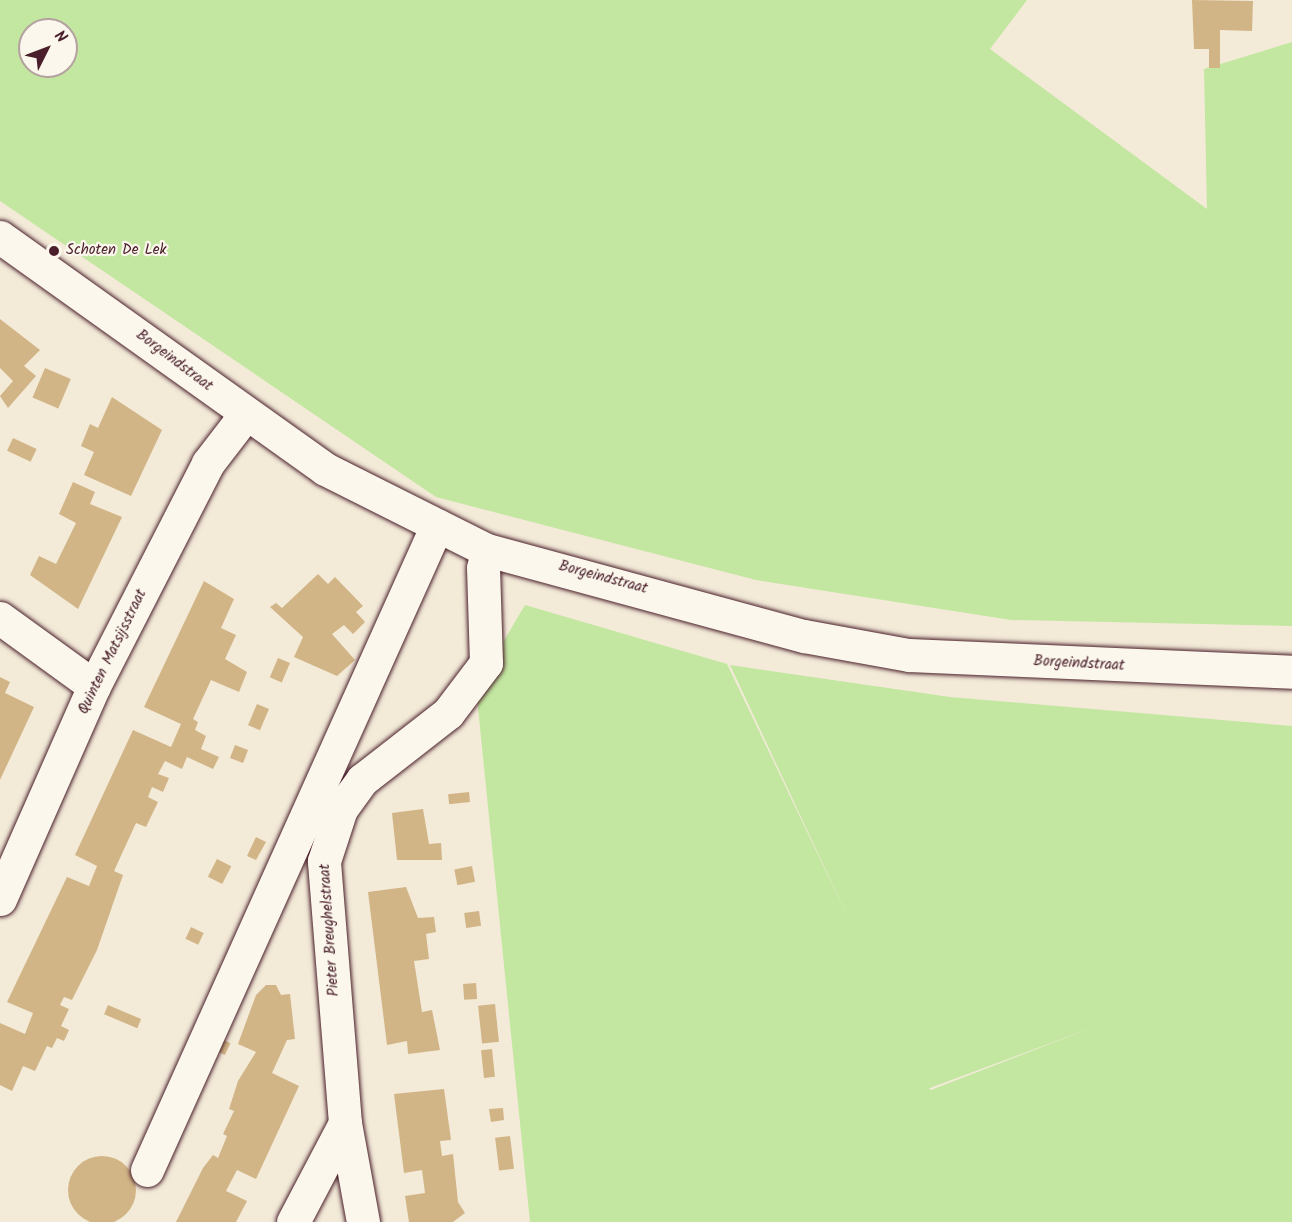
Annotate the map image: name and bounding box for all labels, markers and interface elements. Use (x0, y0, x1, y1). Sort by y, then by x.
north arrow (18, 18, 78, 78)
text: N (48, 25, 73, 49)
place label: Schoten De Lek (66, 242, 166, 260)
marker: Schoten De Lek (47, 244, 61, 258)
street label: Borgeindstraat (132, 326, 216, 396)
street label: Borgeindstraat (557, 557, 649, 599)
street label: Quinten Matsijsstraat (75, 587, 151, 717)
street label: Borgeindstraat (1033, 653, 1125, 675)
street label: Pieter Breughelstraat (316, 863, 344, 997)

